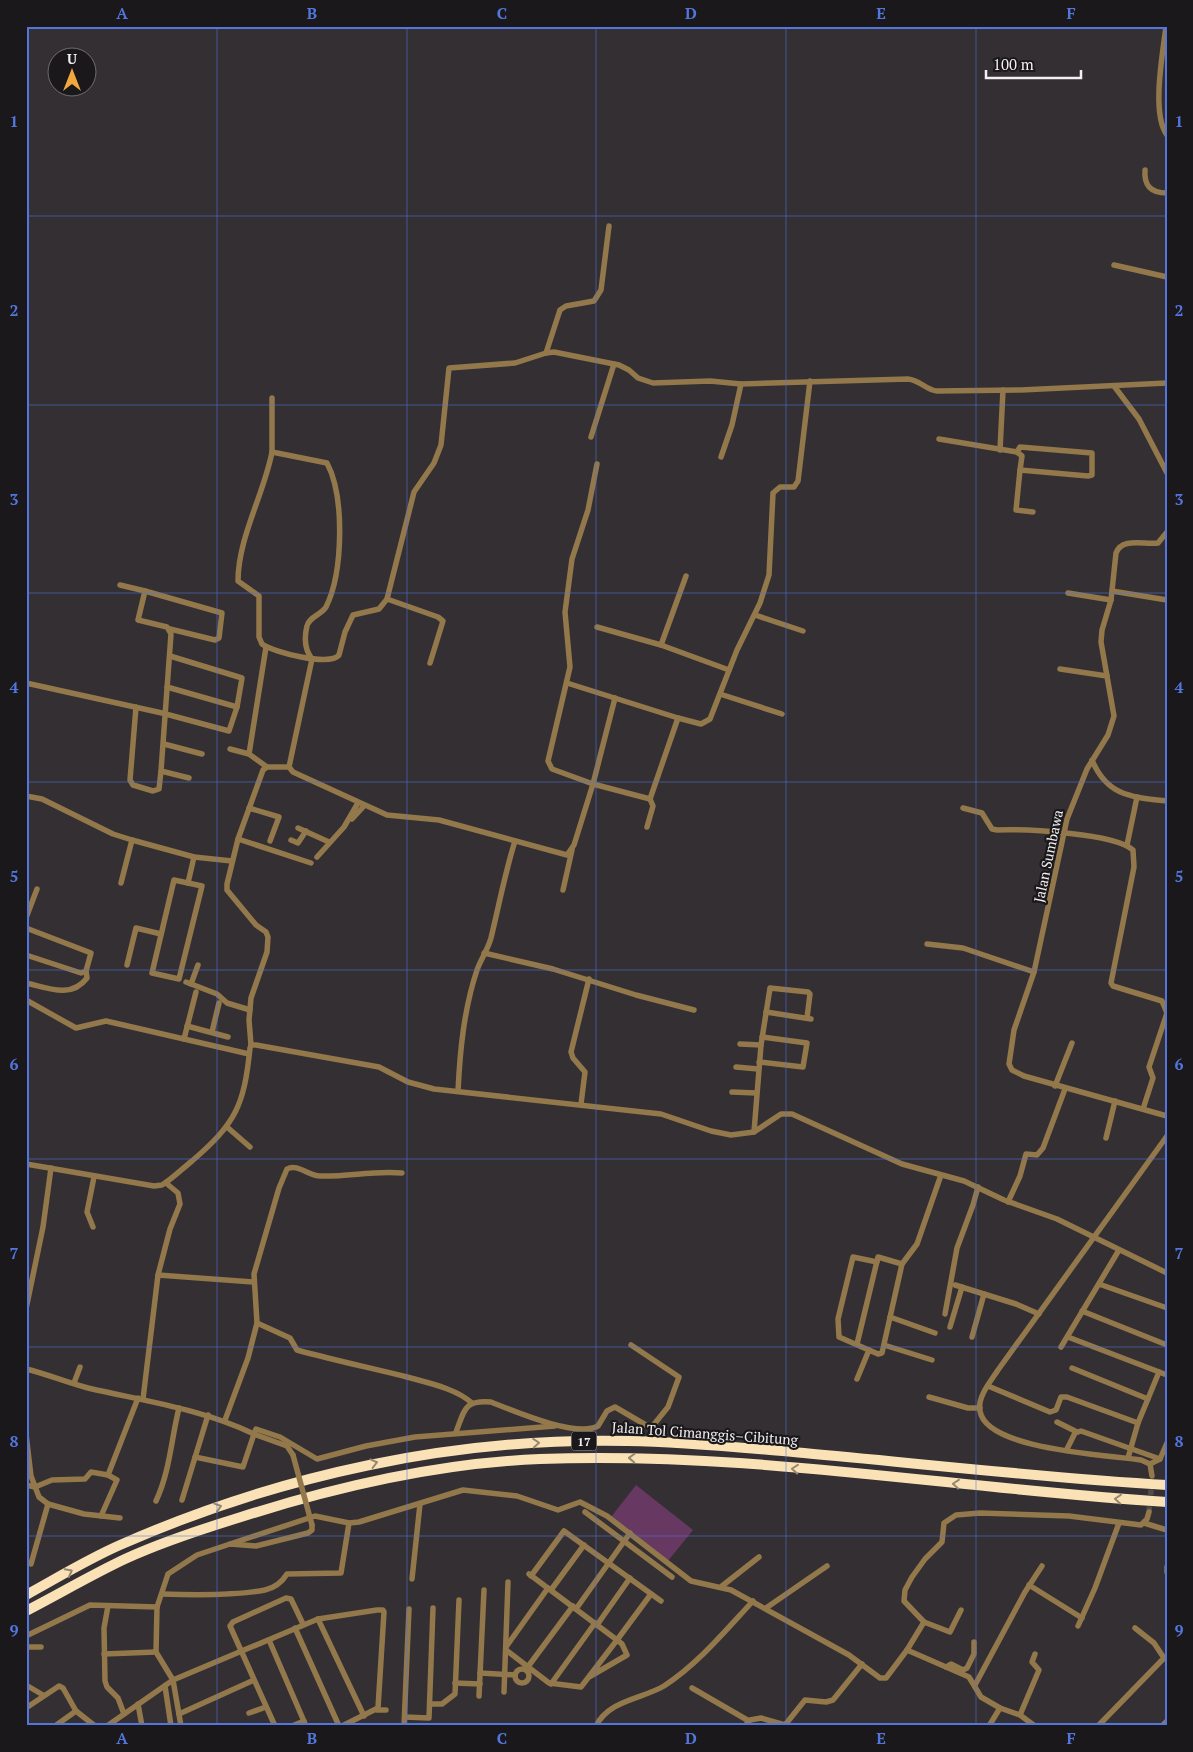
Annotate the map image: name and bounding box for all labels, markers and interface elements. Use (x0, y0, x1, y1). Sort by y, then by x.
text: A (116, 2, 128, 24)
text: B (307, 2, 317, 24)
text: C (497, 2, 507, 24)
text: D (685, 2, 697, 24)
text: E (876, 2, 886, 24)
text: F (1066, 2, 1076, 24)
north arrow (48, 48, 98, 98)
scale bar (986, 48, 1080, 80)
text: U (67, 49, 77, 68)
text: 100 m (993, 54, 1034, 74)
text: 1 (9, 110, 19, 132)
text: 1 (1174, 110, 1184, 132)
text: 2 (9, 299, 19, 321)
text: 2 (1174, 299, 1184, 321)
text: 3 (9, 488, 19, 510)
text: 3 (1174, 488, 1184, 510)
text: 4 (9, 676, 19, 698)
text: 4 (1174, 676, 1184, 698)
street label: Jalan Sumbawa (1029, 808, 1067, 904)
text: 5 (9, 865, 19, 887)
text: 5 (1174, 865, 1184, 887)
text: 6 (9, 1053, 19, 1075)
text: 6 (1174, 1053, 1184, 1075)
text: 7 (9, 1242, 19, 1264)
text: 7 (1174, 1242, 1184, 1264)
street label: Jalan Tol Cimanggis–Cibitung (611, 1417, 799, 1449)
text: 8 (9, 1430, 19, 1452)
text: 8 (1174, 1430, 1184, 1452)
road number: 17 (572, 1432, 596, 1450)
one-way arrow (532, 1437, 540, 1448)
one-way arrow (628, 1453, 636, 1464)
one-way arrow (370, 1458, 379, 1469)
one-way arrow (790, 1463, 798, 1474)
one-way arrow (952, 1478, 960, 1489)
one-way arrow (1114, 1493, 1122, 1504)
one-way arrow (213, 1503, 222, 1513)
one-way arrow (64, 1568, 73, 1578)
text: 9 (9, 1619, 19, 1641)
text: 9 (1174, 1619, 1184, 1641)
text: A (116, 1727, 128, 1749)
text: B (307, 1727, 317, 1749)
text: C (497, 1727, 507, 1749)
text: D (685, 1727, 697, 1749)
text: E (876, 1727, 886, 1749)
text: F (1066, 1727, 1076, 1749)

